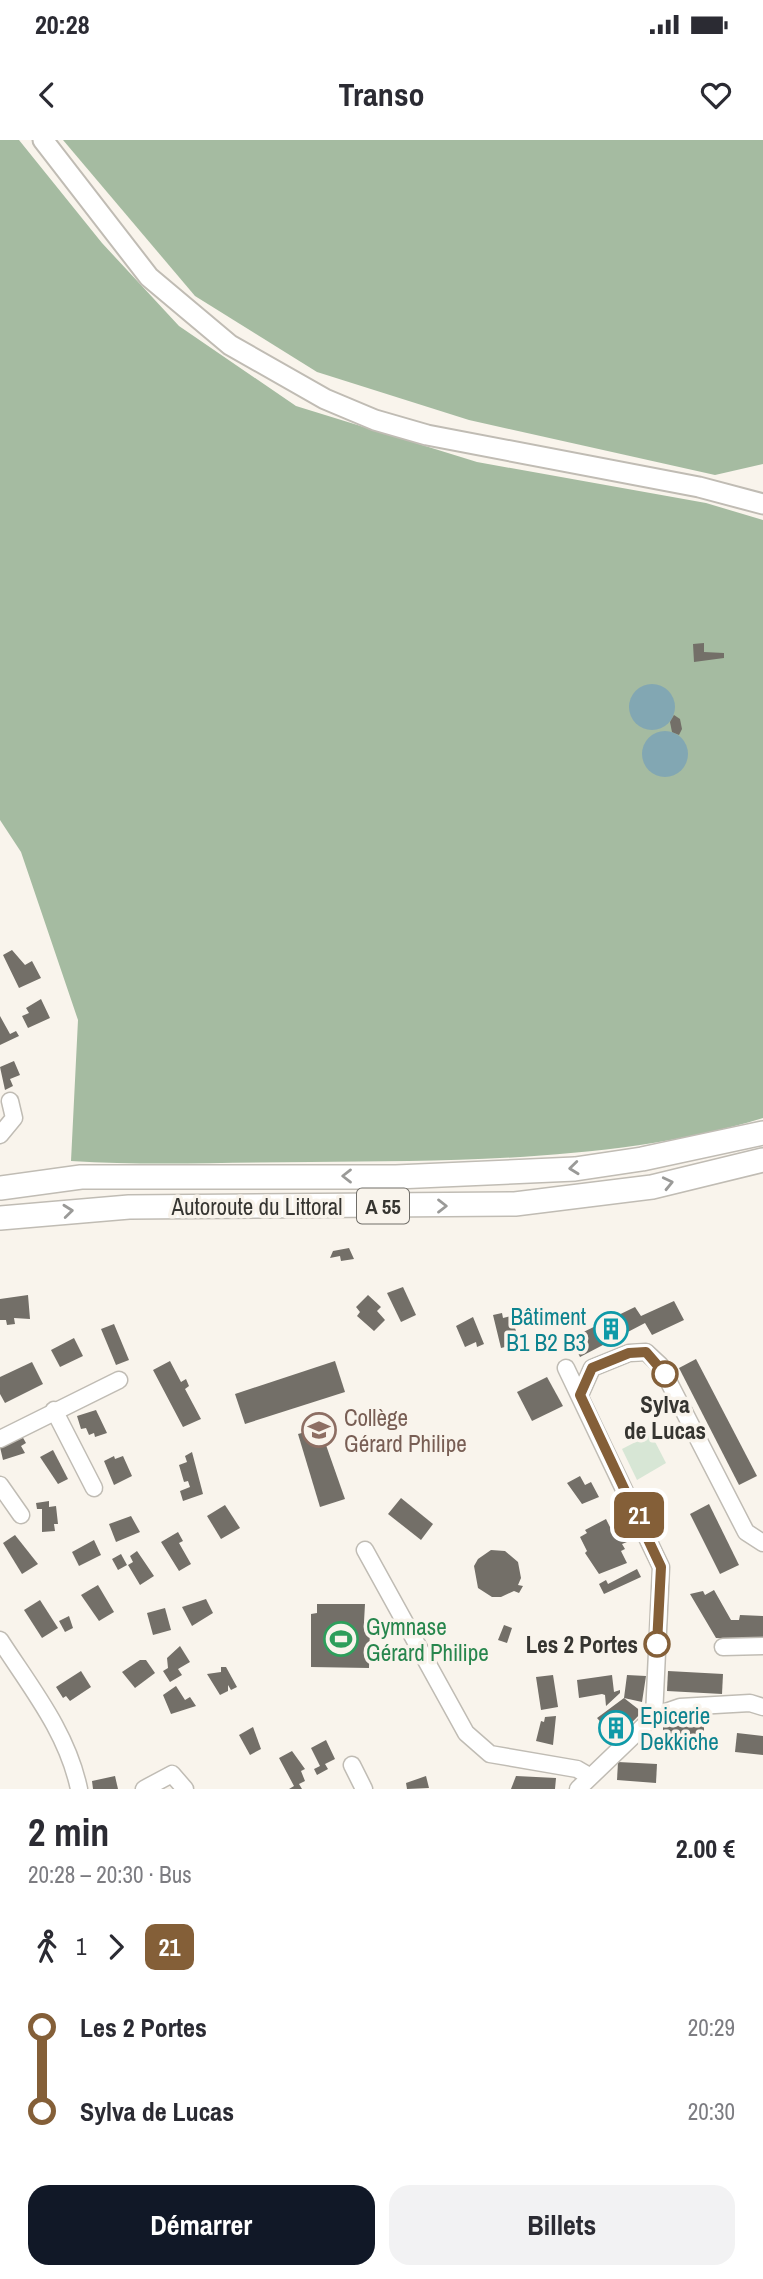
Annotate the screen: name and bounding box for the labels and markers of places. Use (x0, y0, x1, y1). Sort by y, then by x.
place label: Bâtiment B1 B2 B3 (506, 1301, 586, 1358)
building icon: Bâtiment B1 B2 B3 (592, 1310, 630, 1348)
marker: Sylva de Lucas (652, 1361, 678, 1387)
place label: Sylva de Lucas (624, 1389, 706, 1446)
place label: Collège Gérard Philipe (344, 1402, 467, 1459)
school or university icon: Collège Gérard Philipe (300, 1411, 338, 1449)
place label: Gymnase Gérard Philipe (366, 1611, 489, 1668)
sports icon: Gymnase Gérard Philipe (322, 1620, 360, 1658)
place label: Les 2 Portes (526, 1629, 638, 1660)
marker: Les 2 Portes (644, 1631, 670, 1657)
place label: Epicerie Dekkiche (640, 1700, 719, 1757)
building icon: Epicerie Dekkiche (597, 1709, 635, 1747)

